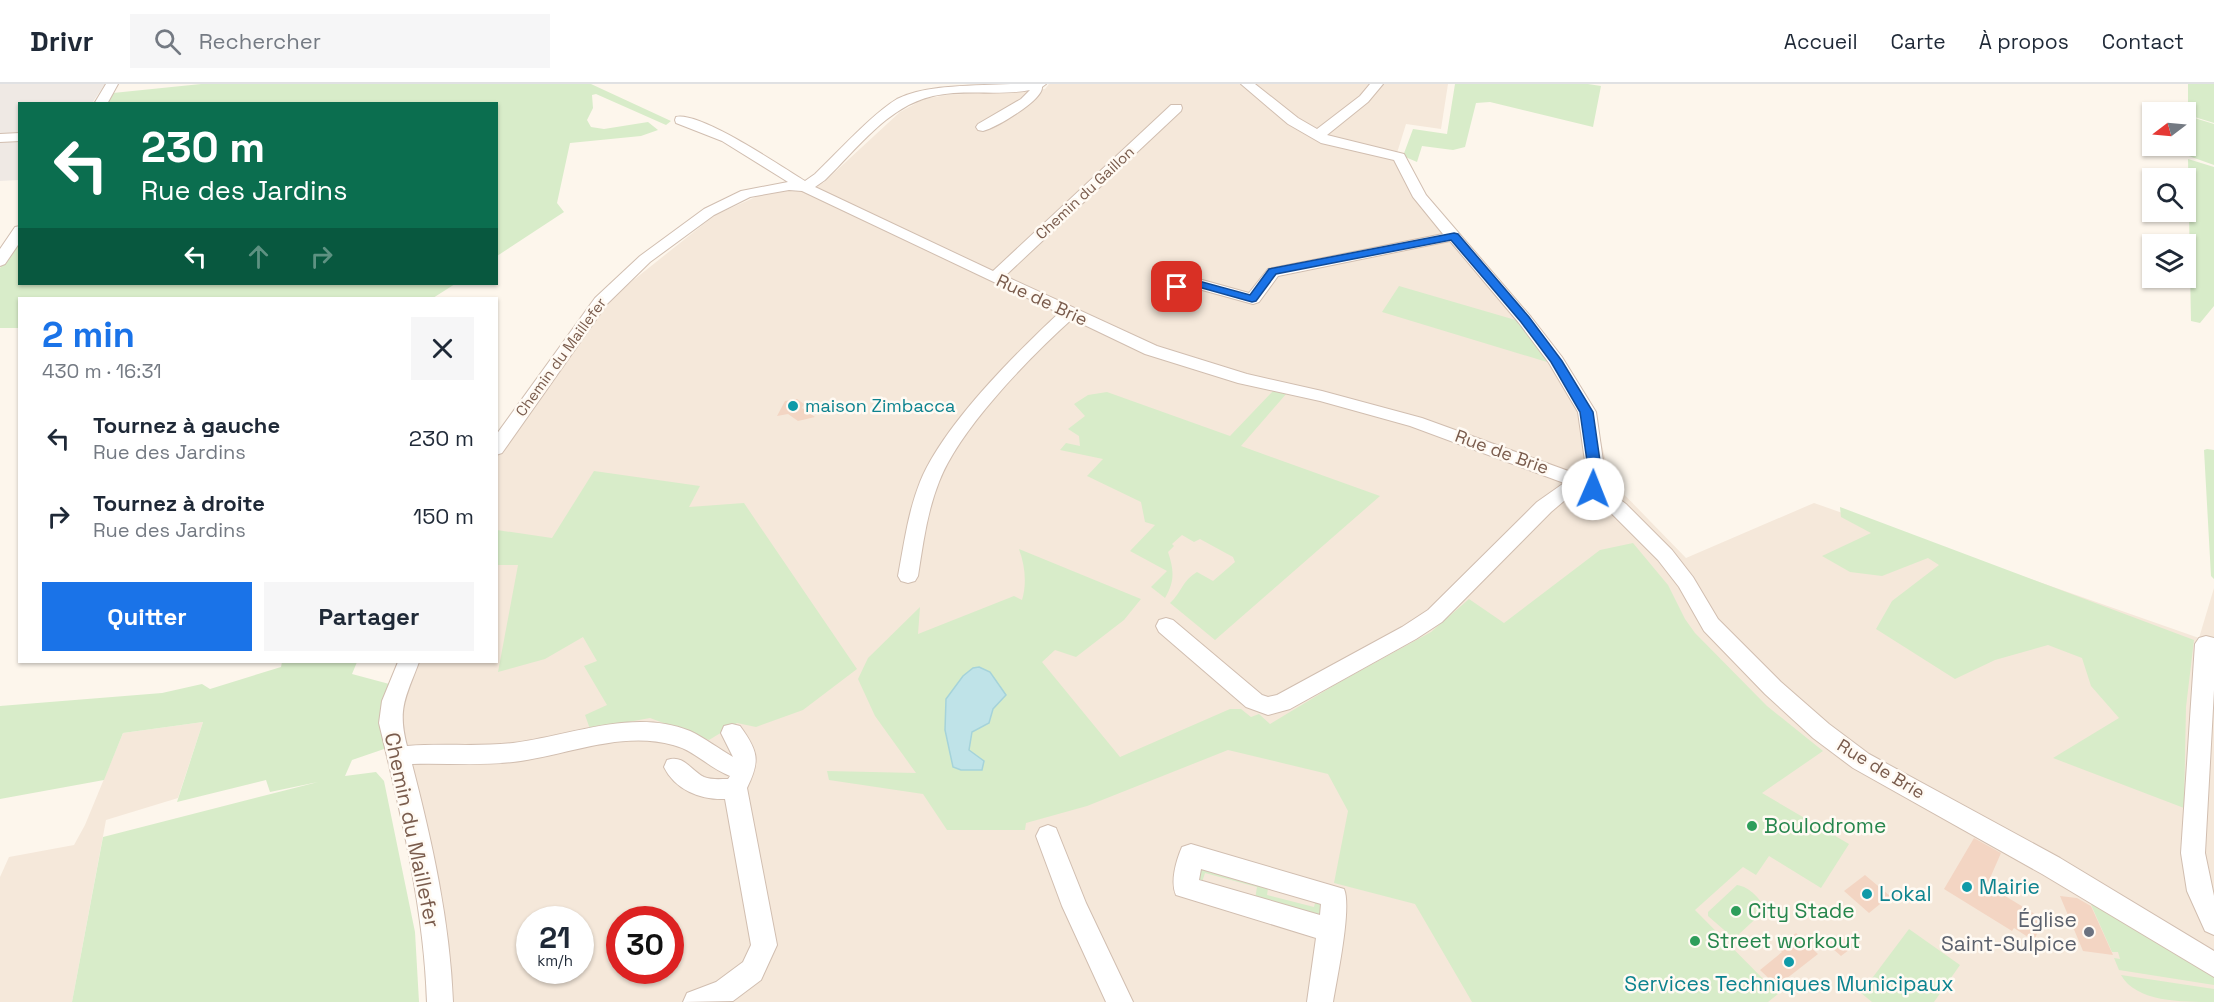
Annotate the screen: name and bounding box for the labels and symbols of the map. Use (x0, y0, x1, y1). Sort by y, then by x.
north arrow (2142, 102, 2196, 156)
street label: Chemin du Gaillon (1031, 142, 1138, 243)
pin (1151, 261, 1202, 312)
street label: Rue de Brie (993, 268, 1092, 331)
street label: Chemin du Maillefer (511, 293, 610, 420)
place label: maison Zimbacca (805, 394, 955, 417)
marker: maison Zimbacca (786, 399, 800, 413)
street label: Rue de Brie (1452, 424, 1552, 479)
position arrow (1561, 457, 1625, 521)
street label: Chemin du Maillefer (379, 730, 446, 930)
street label: Rue de Brie (1833, 733, 1929, 804)
place label: Boulodrome (1764, 812, 1886, 839)
marker: Boulodrome (1745, 819, 1759, 833)
place label: Mairie (1979, 873, 2040, 900)
place label: Lokal (1879, 880, 1932, 907)
marker: Mairie (1960, 880, 1974, 894)
marker: Lokal (1860, 887, 1874, 901)
place label: City Stade (1748, 897, 1855, 924)
marker: City Stade (1729, 904, 1743, 918)
speed limit sign: 30 (606, 906, 684, 984)
place label: Église Saint-Sulpice (1941, 906, 2077, 957)
marker: Église Saint-Sulpice (2082, 925, 2096, 939)
place label: Street workout (1707, 927, 1860, 954)
marker: Street workout (1688, 934, 1702, 948)
marker: Services Techniques Municipaux (1782, 955, 1796, 969)
place label: Services Techniques Municipaux (1624, 970, 1954, 997)

